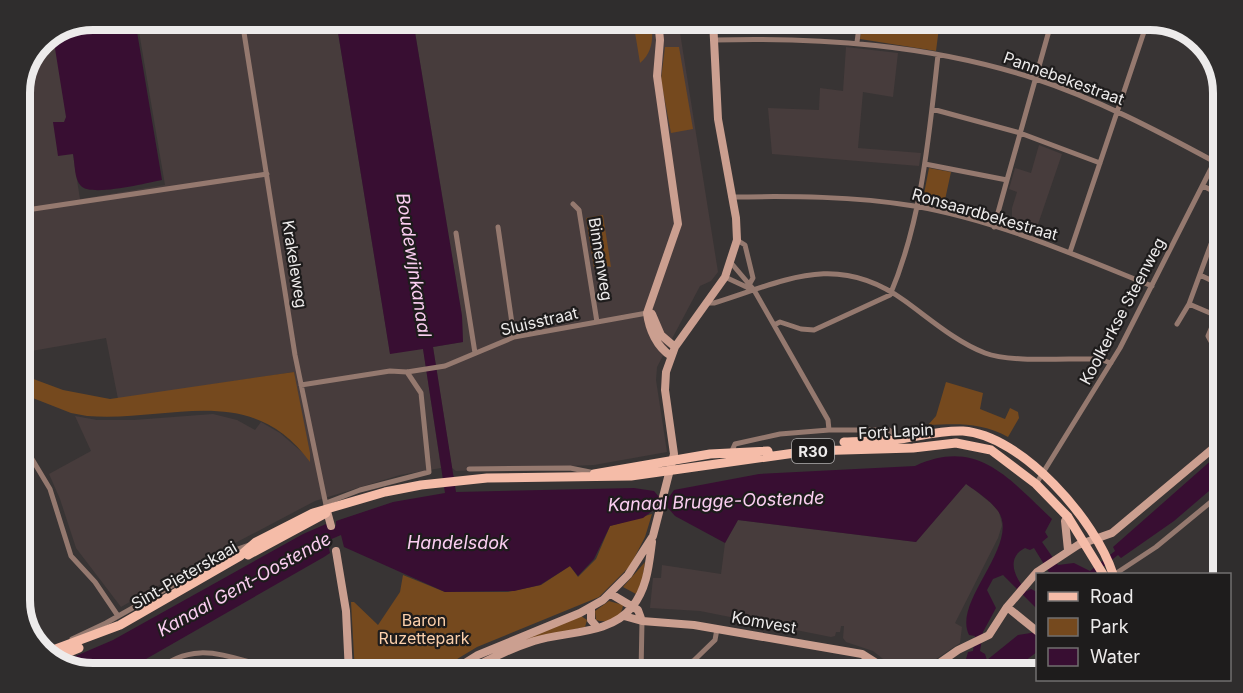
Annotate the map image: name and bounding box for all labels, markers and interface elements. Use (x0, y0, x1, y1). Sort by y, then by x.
street label: Pannebekestraat (1001, 47, 1127, 109)
street label: Ronsaardbekestraat (910, 184, 1060, 244)
water label: Boudewijnkanaal (392, 191, 436, 339)
street label: Binnenweg (585, 216, 617, 302)
street label: Krakeleweg (278, 219, 312, 309)
street label: Koolkerkse Steenweg (1075, 234, 1169, 388)
street label: Sluisstraat (498, 302, 580, 340)
street label: Fort Lapin (858, 419, 934, 443)
road number: R30 (792, 439, 834, 463)
water label: Kanaal Brugge-Oostende (607, 487, 825, 515)
water label: Kanaal Gent-Oostende (154, 528, 334, 640)
water label: Handelsdok (407, 532, 510, 553)
street label: Sint-Pieterskaai (128, 537, 240, 613)
legend (1036, 573, 1231, 681)
text: Road (1090, 586, 1133, 607)
street label: Komvest (730, 606, 798, 638)
park label: Baron Ruzettepark (379, 610, 470, 648)
text: Park (1090, 616, 1129, 637)
text: Water (1090, 646, 1140, 667)

